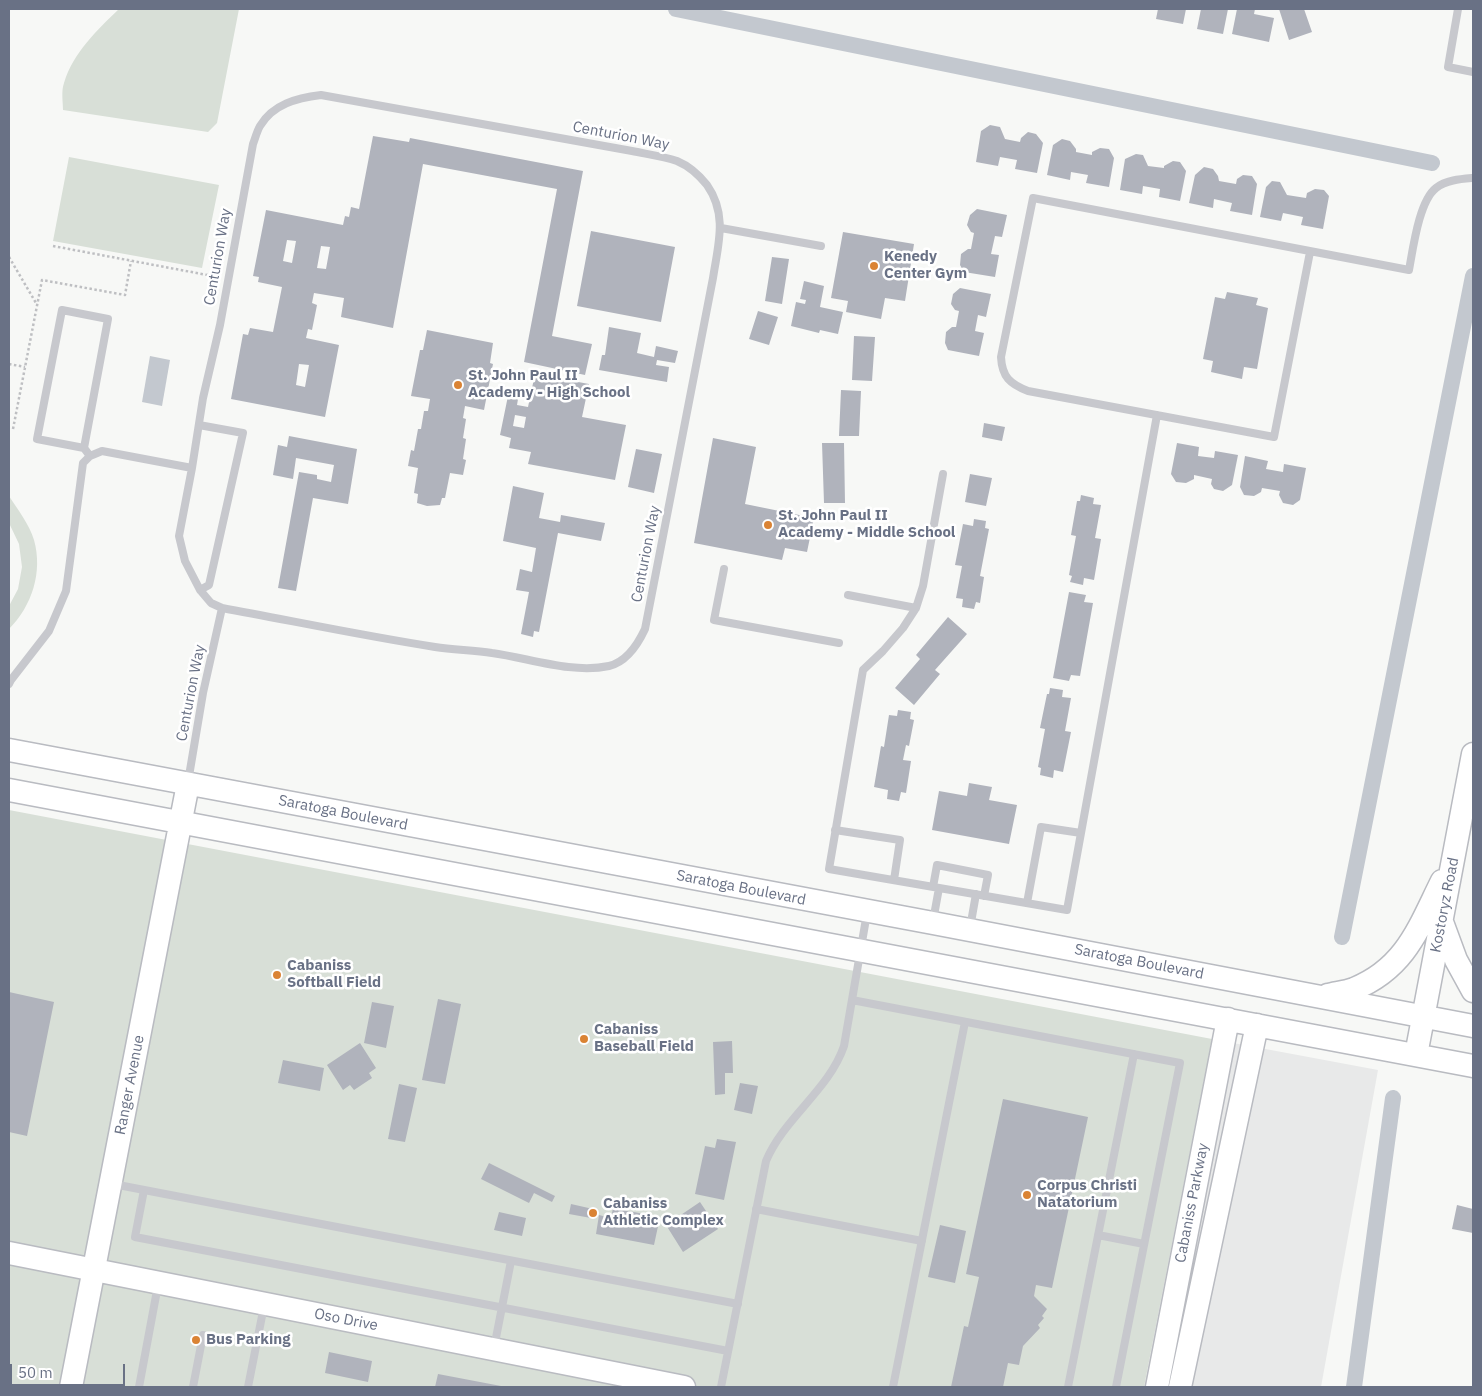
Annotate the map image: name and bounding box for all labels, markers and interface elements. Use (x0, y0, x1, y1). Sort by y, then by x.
street label: Centurion Way (571, 118, 671, 154)
street label: Centurion Way (201, 207, 235, 307)
place label: Kenedy Center Gym (884, 248, 967, 283)
marker: Kenedy Center Gym (868, 260, 880, 272)
place label: St. John Paul II Academy - High School (468, 367, 630, 402)
marker: St. John Paul II Academy - High School (452, 379, 464, 391)
street label: Centurion Way (628, 504, 664, 604)
place label: St. John Paul II Academy - Middle School (778, 507, 955, 542)
marker: St. John Paul II Academy - Middle School (762, 519, 774, 531)
street label: Centurion Way (173, 643, 209, 743)
street label: Saratoga Boulevard (277, 792, 409, 834)
street label: Kostoryz Road (1427, 856, 1463, 954)
street label: Saratoga Boulevard (675, 867, 807, 909)
street label: Saratoga Boulevard (1073, 941, 1205, 983)
place label: Cabaniss Softball Field (287, 957, 381, 992)
marker: Cabaniss Softball Field (271, 969, 283, 981)
place label: Cabaniss Baseball Field (594, 1021, 694, 1056)
marker: Cabaniss Baseball Field (578, 1033, 590, 1045)
street label: Ranger Avenue (112, 1034, 148, 1136)
street label: Cabaniss Parkway (1172, 1142, 1212, 1264)
place label: Corpus Christi Natatorium (1037, 1177, 1137, 1212)
marker: Corpus Christi Natatorium (1021, 1189, 1033, 1201)
place label: Cabaniss Athletic Complex (603, 1195, 724, 1230)
marker: Cabaniss Athletic Complex (587, 1207, 599, 1219)
street label: Oso Drive (313, 1305, 379, 1335)
place label: Bus Parking (206, 1331, 290, 1349)
marker: Bus Parking (190, 1334, 202, 1346)
scale bar (12, 1354, 128, 1386)
text: 50 m (18, 1363, 53, 1382)

